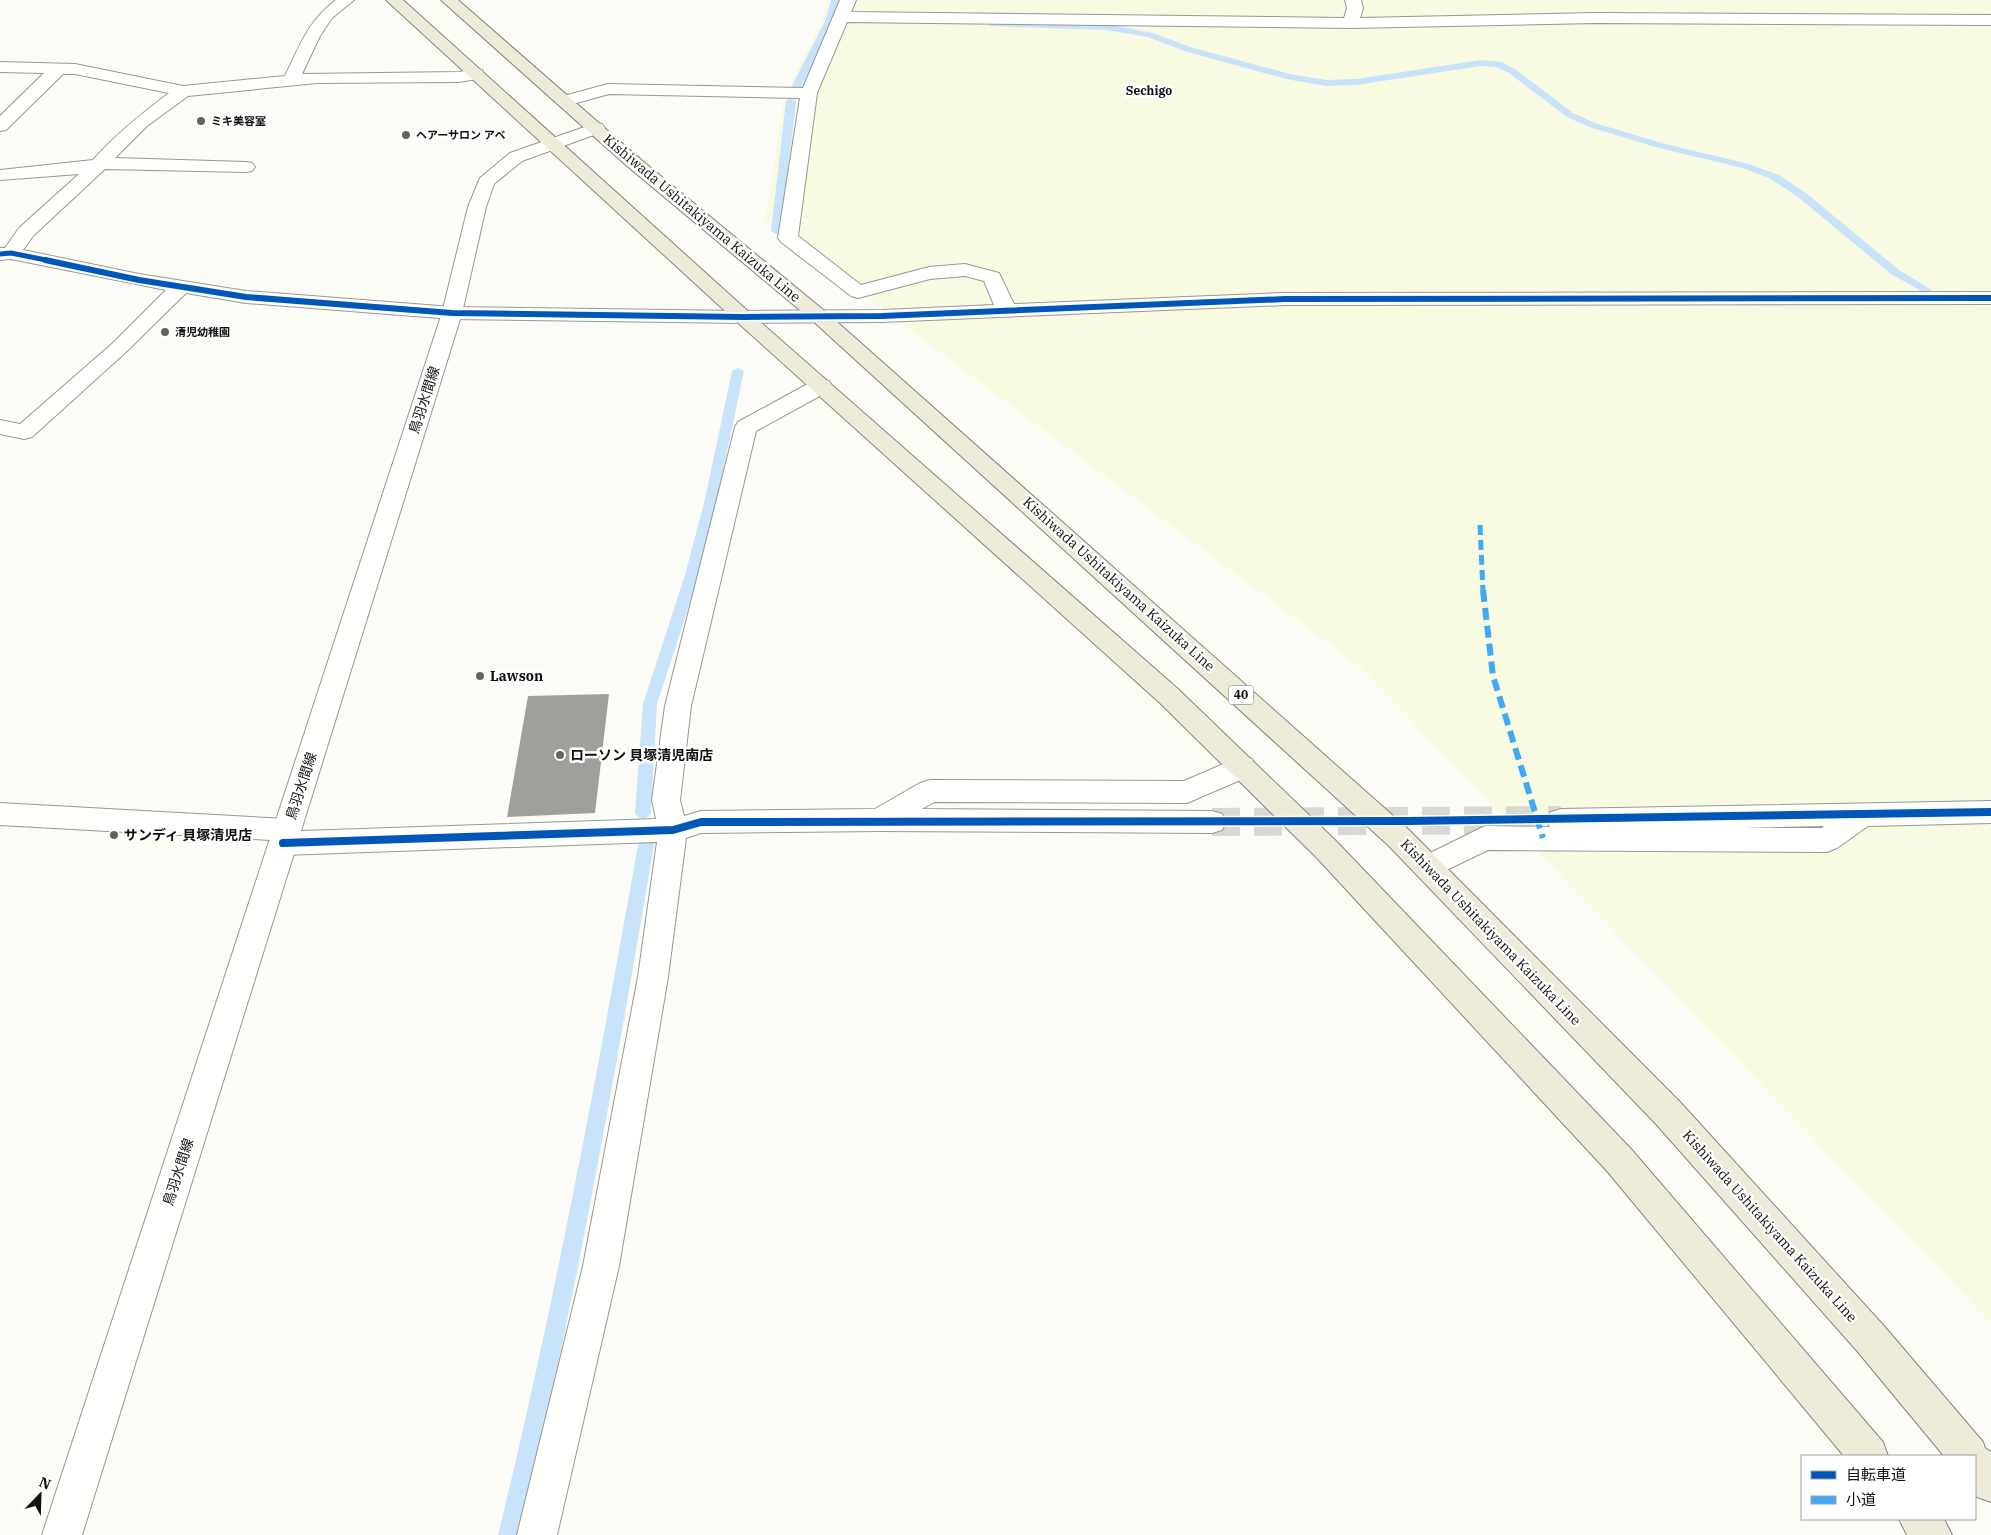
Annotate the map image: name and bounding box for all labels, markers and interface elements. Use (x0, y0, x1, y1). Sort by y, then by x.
district label: Sechigo (1126, 83, 1172, 98)
place label: ミキ美容室 (211, 114, 266, 128)
marker: ミキ美容室 (195, 115, 207, 127)
place label: ヘアーサロン アベ (416, 128, 505, 142)
marker: ヘアーサロン アベ (400, 129, 412, 141)
street label: Kishiwada Ushitakiyama Kaizuka Line (600, 130, 804, 306)
place label: 清児幼稚園 (175, 325, 230, 339)
marker: 清児幼稚園 (159, 326, 171, 338)
street label: 鳥羽水間線 (405, 364, 443, 436)
street label: Kishiwada Ushitakiyama Kaizuka Line (1019, 493, 1219, 675)
place label: Lawson (490, 667, 543, 685)
marker: Lawson (474, 670, 486, 682)
road number: 40 (1228, 686, 1254, 704)
place label: ローソン 貝塚清児南店 (570, 746, 713, 764)
marker: ローソン 貝塚清児南店 (554, 749, 566, 761)
street label: 鳥羽水間線 (282, 750, 320, 822)
place label: サンディ 貝塚清児店 (124, 826, 252, 844)
marker: サンディ 貝塚清児店 (108, 829, 120, 841)
street label: Kishiwada Ushitakiyama Kaizuka Line (1397, 835, 1585, 1029)
street label: Kishiwada Ushitakiyama Kaizuka Line (1679, 1126, 1861, 1326)
street label: 鳥羽水間線 (159, 1136, 197, 1208)
legend (1801, 1455, 1976, 1520)
text: 自転車道 (1846, 1465, 1906, 1484)
north arrow (15, 1470, 65, 1520)
text: N (36, 1473, 54, 1493)
text: 小道 (1846, 1490, 1876, 1509)

